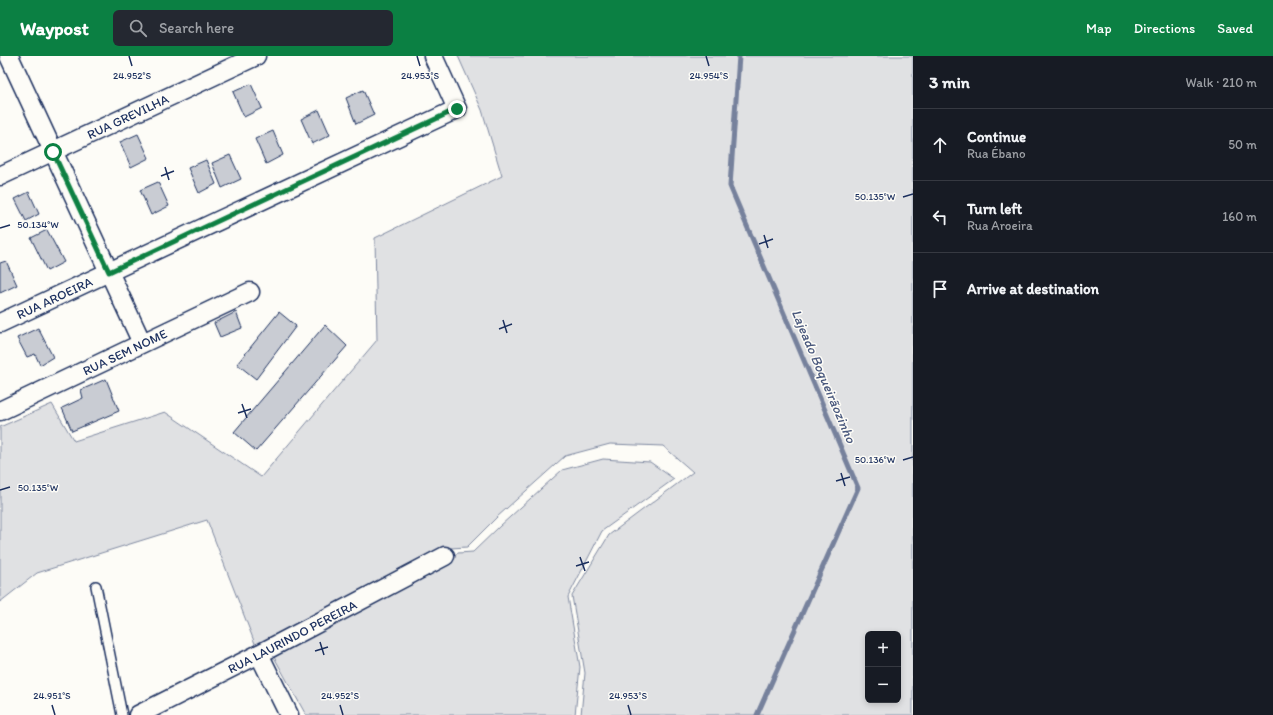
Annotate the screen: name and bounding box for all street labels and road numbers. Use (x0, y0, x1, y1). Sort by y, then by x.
street label: RUA GREVILHA (85, 91, 172, 142)
street label: RUA AROEIRA (14, 274, 95, 322)
street label: RUA SEM NOME (80, 326, 169, 379)
street label: RUA LAURINDO PEREIRA (225, 597, 360, 677)

